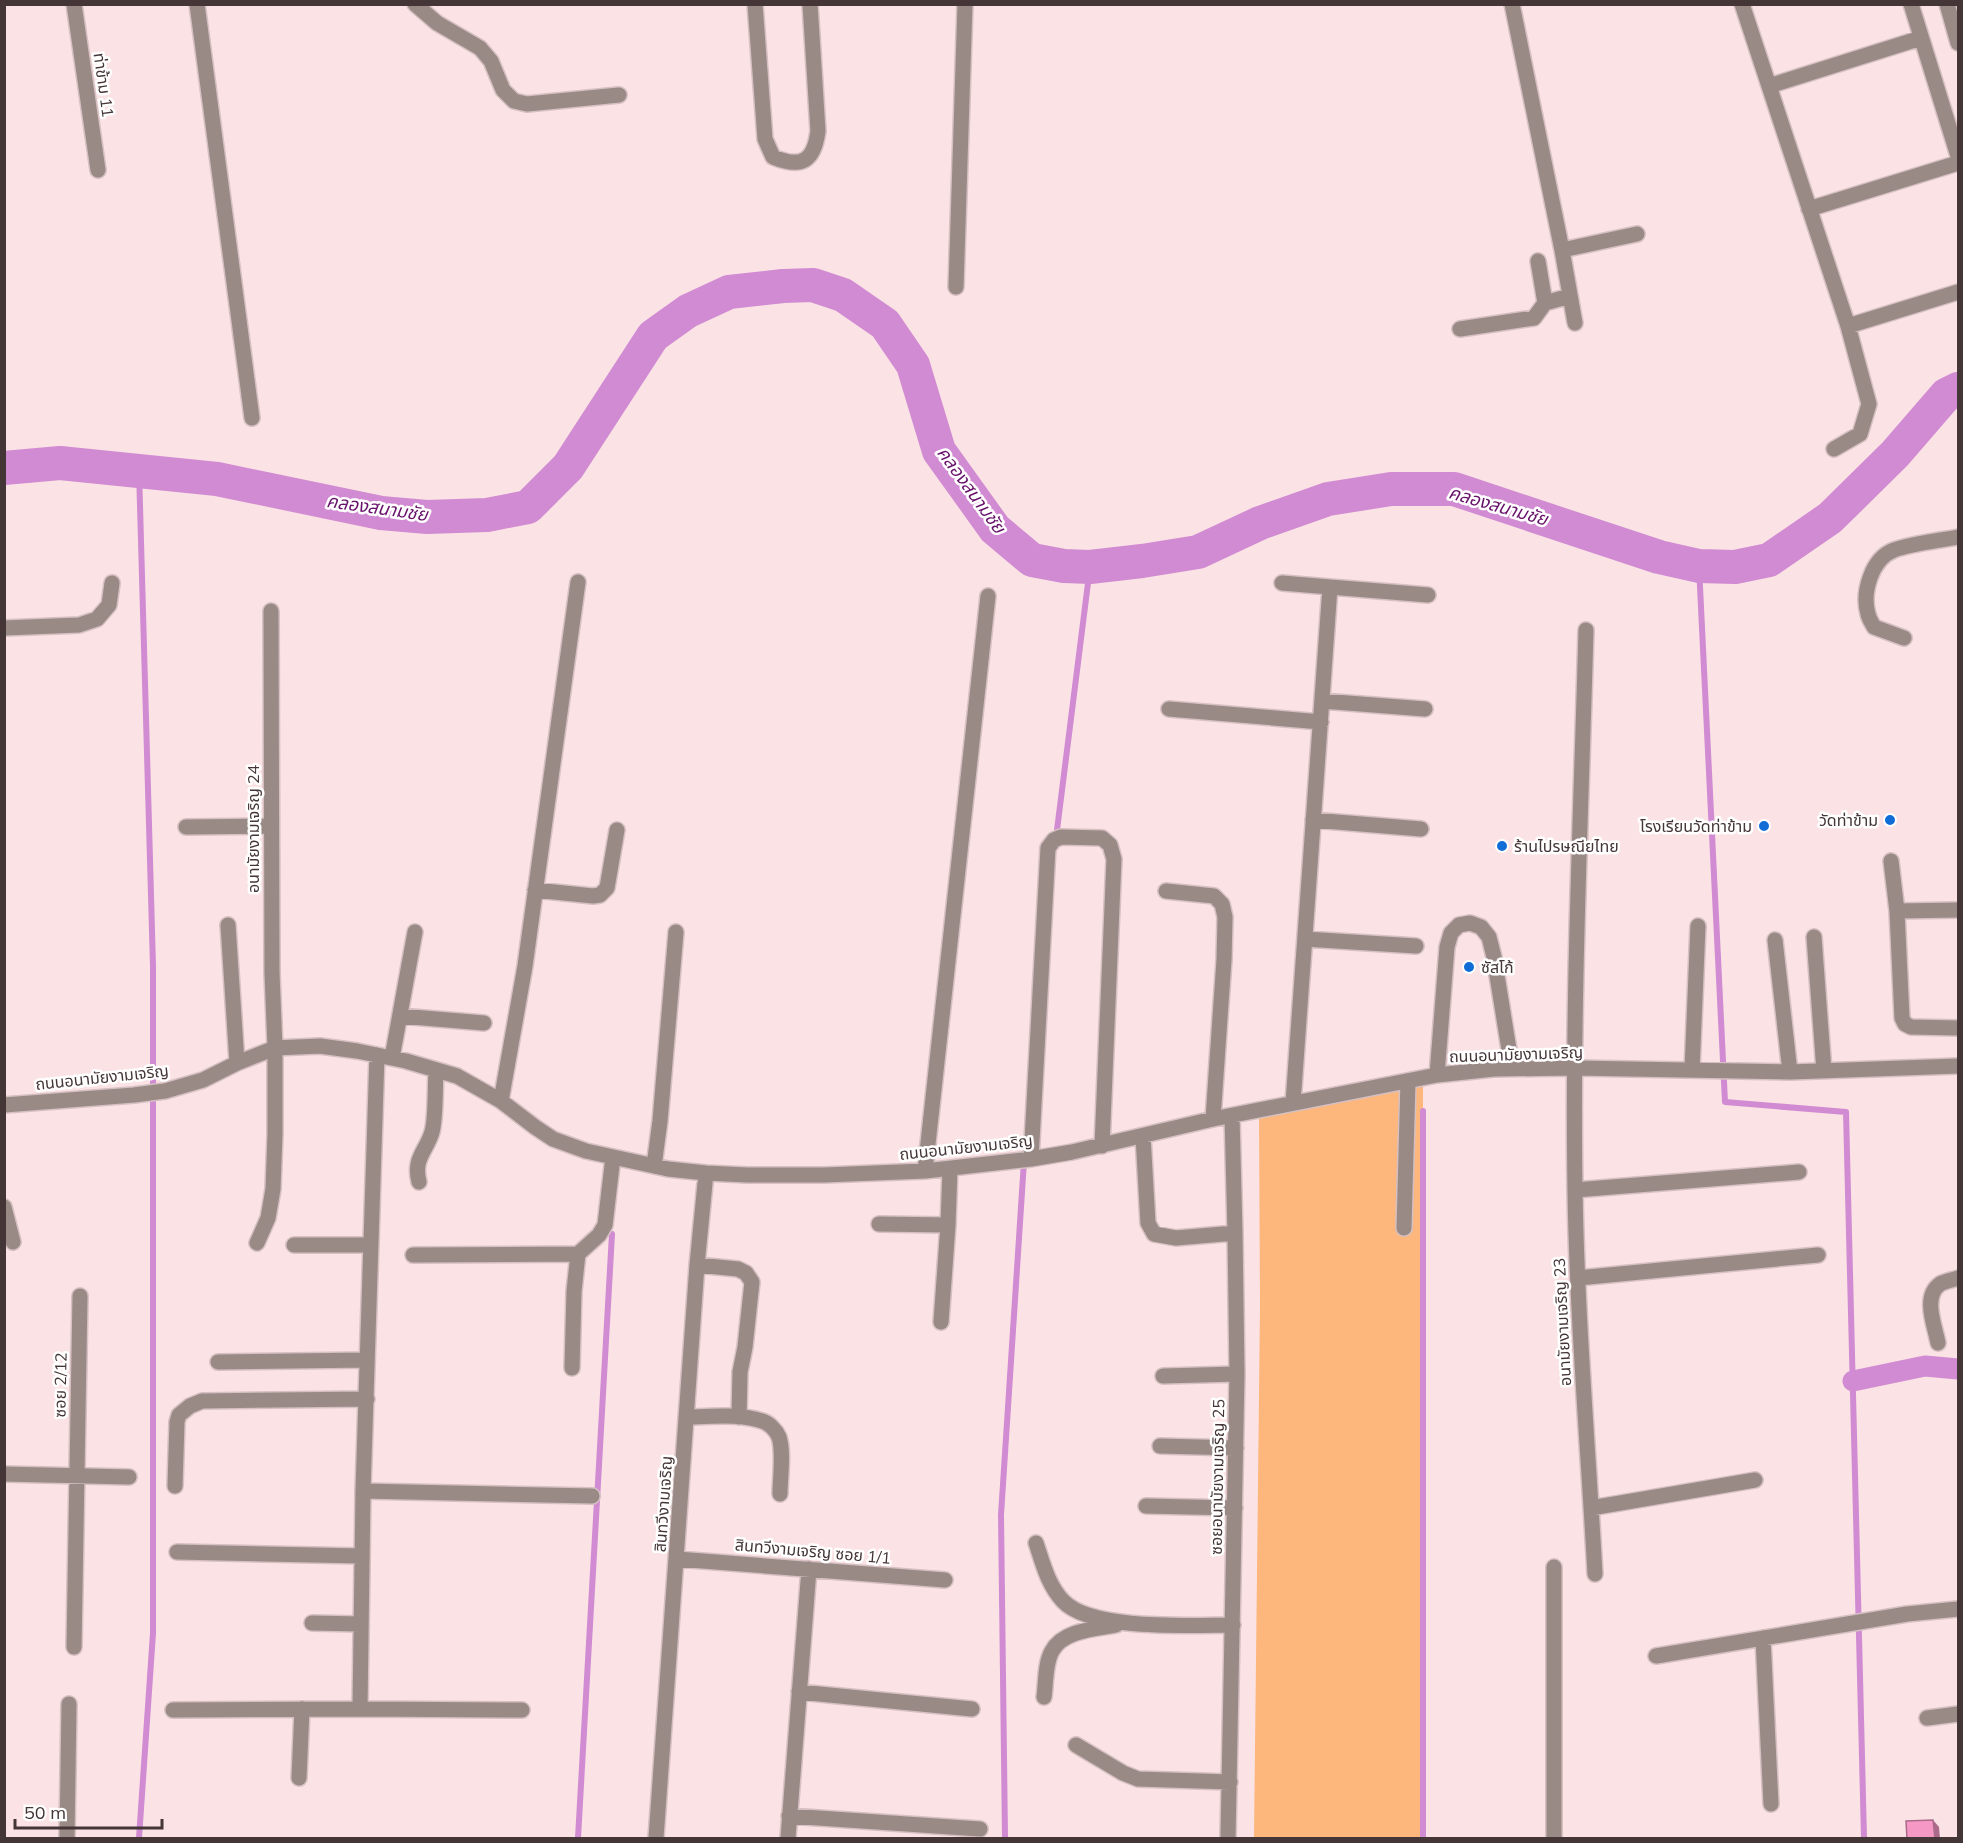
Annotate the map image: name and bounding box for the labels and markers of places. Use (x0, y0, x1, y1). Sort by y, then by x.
place label: วัดท่าข้าม (1819, 810, 1878, 830)
marker: วัดท่าข้าม (1883, 813, 1897, 827)
place label: โรงเรียนวัดท่าข้าม (1640, 816, 1752, 836)
marker: โรงเรียนวัดท่าข้าม (1757, 819, 1771, 833)
place label: ร้านไปรษณียไทย (1514, 836, 1619, 856)
marker: ร้านไปรษณียไทย (1495, 839, 1509, 853)
place label: ซัสโก้ (1481, 957, 1514, 977)
marker: ซัสโก้ (1462, 960, 1476, 974)

